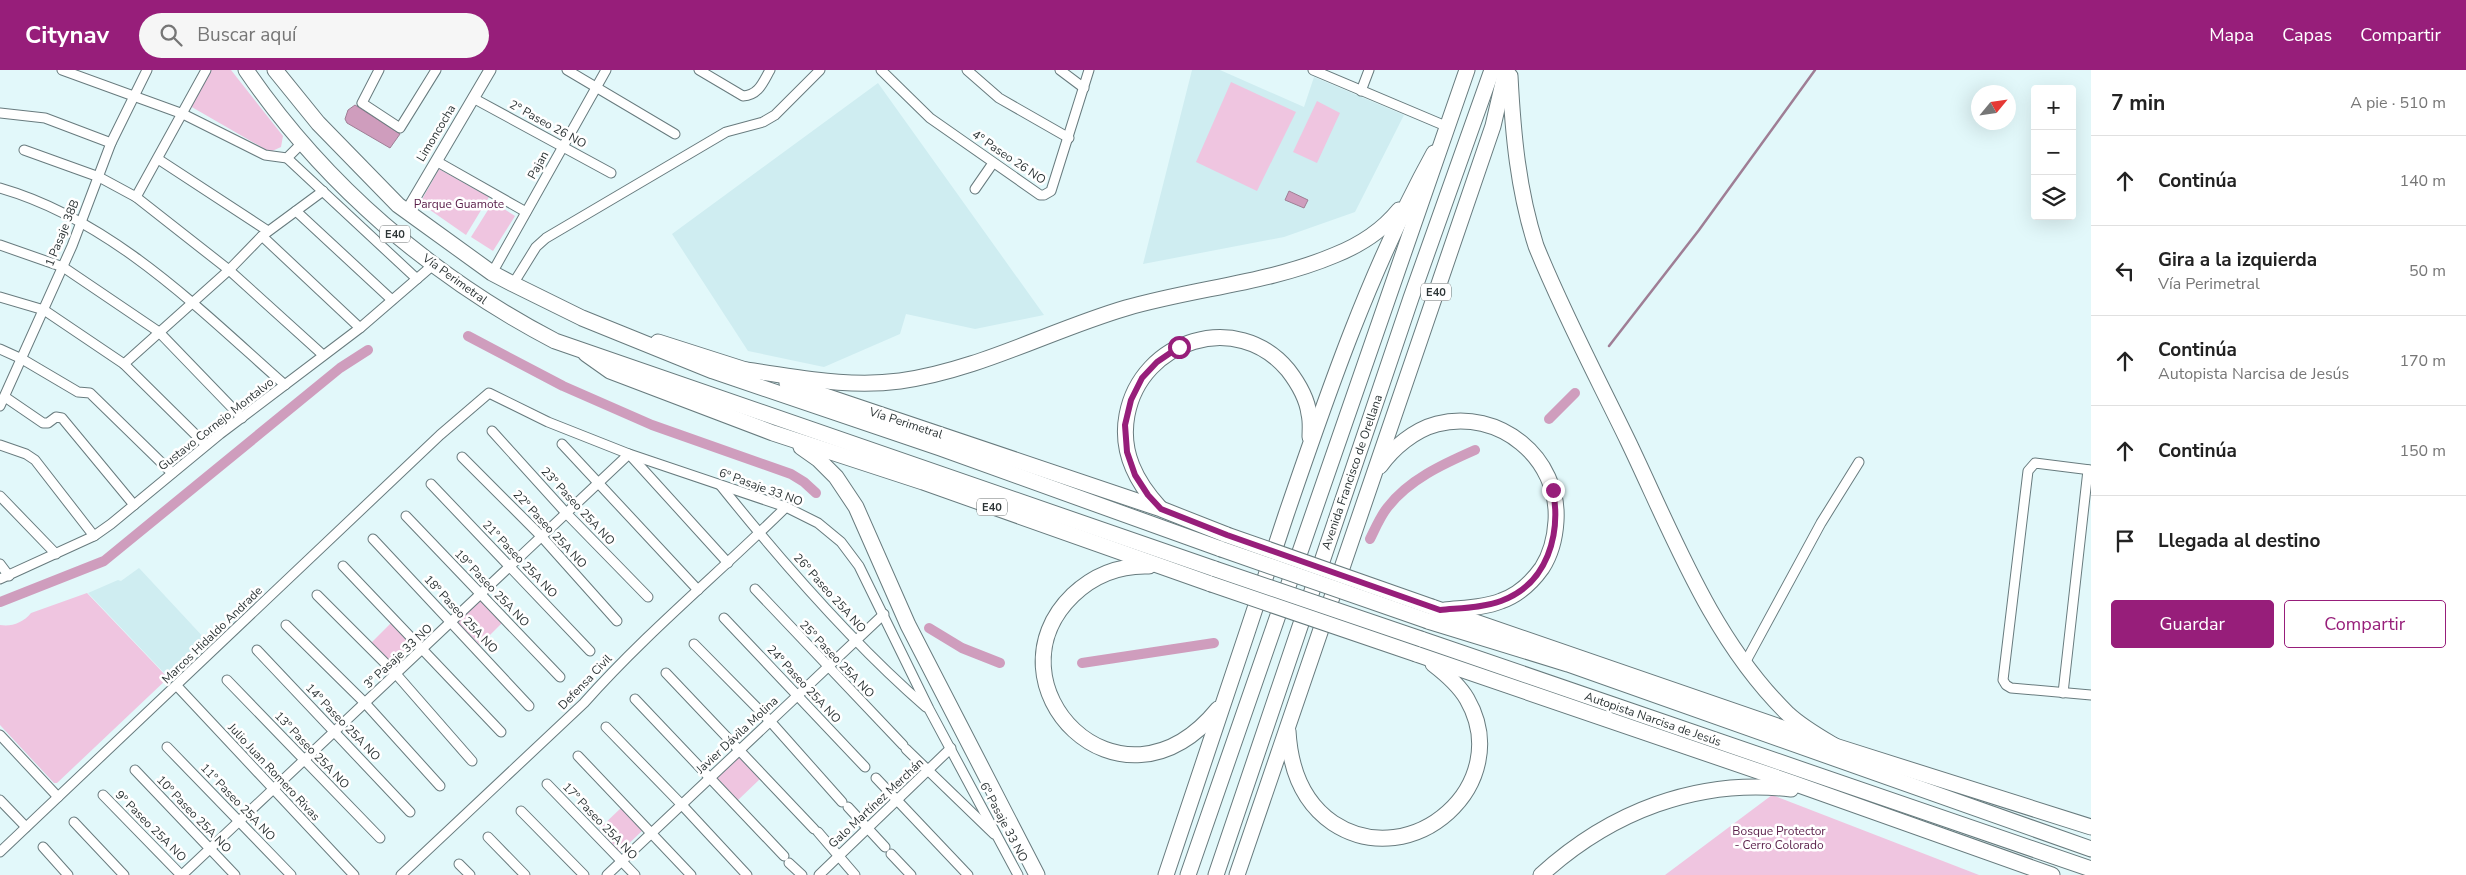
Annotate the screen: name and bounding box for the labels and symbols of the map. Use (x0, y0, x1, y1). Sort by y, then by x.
north arrow (1971, 85, 2016, 130)
street label: 2° Paseo 26 NO (507, 96, 589, 152)
street label: Limoncocha (413, 101, 459, 165)
street label: 4° Paseo 26 NO (969, 126, 1049, 188)
street label: Pajan (524, 148, 552, 182)
park label: Parque Guamote (414, 196, 504, 212)
street label: 1 Pasaje 38B (41, 197, 83, 269)
road number: E40 (380, 226, 410, 242)
street label: Vía Perimetral (419, 250, 491, 308)
road number: E40 (1421, 283, 1451, 300)
route start (1168, 336, 1191, 359)
street label: Gustavo Cornejo Montalvo (155, 374, 277, 474)
street label: Avenida Francisco de Orellana (1318, 392, 1386, 552)
street label: Vía Perimetral (866, 403, 945, 443)
street label: 23º Paseo 25A NO (538, 463, 618, 549)
street label: 6º Pasaje 33 NO (717, 464, 805, 510)
route end (1542, 479, 1565, 502)
street label: 22º Paseo 25A NO (510, 486, 590, 572)
road number: E40 (977, 498, 1007, 516)
street label: 21º Paseo 25A NO (479, 517, 561, 601)
street label: 19º Paseo 25A NO (451, 546, 533, 630)
street label: 26º Paseo 25A NO (790, 550, 870, 636)
street label: 18º Paseo 25A NO (421, 571, 501, 657)
street label: Marcos Hidaldo Andrade (158, 583, 266, 687)
street label: 25º Paseo 25A NO (796, 617, 878, 701)
street label: 3º Pasaje 33 NO (360, 620, 436, 692)
street label: 24º Paseo 25A NO (764, 641, 844, 727)
street label: Defensa Civil (555, 651, 616, 713)
street label: 14º Paseo 25A NO (302, 680, 384, 764)
street label: Autopista Narcisa de Jesús (1583, 688, 1724, 750)
street label: Javier Dávila Molina (692, 693, 781, 778)
street label: 13º Paseo 25A NO (271, 708, 353, 792)
street label: Julio Juan Romero Rivas (224, 719, 324, 824)
street label: Galo Martínez Merchán (825, 755, 927, 851)
street label: 11º Paseo 25A NO (197, 760, 279, 844)
street label: 10º Paseo 25A NO (153, 772, 235, 856)
street label: 17º Paseo 25A NO (559, 779, 641, 863)
street label: 6º Pasaje 33 NO (976, 779, 1032, 865)
street label: 9º Paseo 25A NO (112, 787, 190, 865)
park label: Bosque Protector - Cerro Colorado (1732, 823, 1826, 853)

